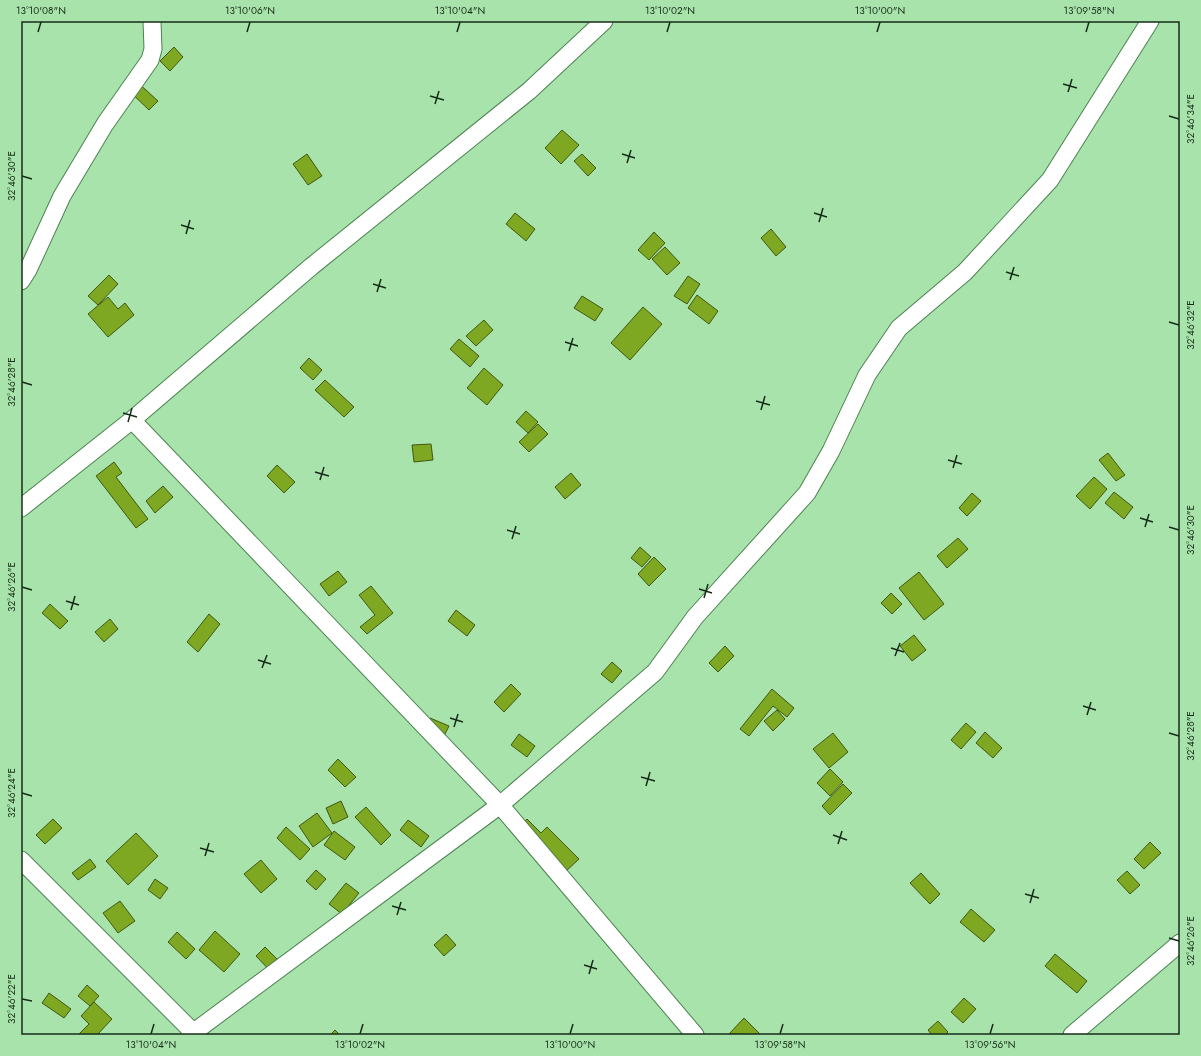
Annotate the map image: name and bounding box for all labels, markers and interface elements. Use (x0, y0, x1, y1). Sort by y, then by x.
text: 13°10'08"N (16, 3, 66, 18)
text: 13°10'06"N (225, 3, 275, 18)
text: 13°10'04"N (435, 3, 485, 18)
text: 13°10'02"N (645, 3, 695, 18)
text: 13°10'00"N (855, 3, 905, 18)
text: 13°09'58"N (1064, 3, 1114, 18)
text: 32°46'34"E (1183, 94, 1198, 144)
text: 32°46'30"E (4, 151, 19, 201)
text: 32°46'32"E (1183, 300, 1198, 350)
text: 32°46'28"E (4, 357, 19, 407)
text: 32°46'30"E (1183, 505, 1198, 555)
text: 32°46'26"E (4, 562, 19, 612)
text: 32°46'28"E (1183, 711, 1198, 761)
text: 32°46'24"E (4, 768, 19, 818)
text: 32°46'26"E (1183, 916, 1198, 966)
text: 32°46'22"E (4, 974, 19, 1024)
text: 13°10'04"N (126, 1037, 176, 1052)
text: 13°10'02"N (335, 1037, 385, 1052)
text: 13°10'00"N (545, 1037, 595, 1052)
text: 13°09'58"N (755, 1037, 805, 1052)
text: 13°09'56"N (964, 1037, 1016, 1052)

